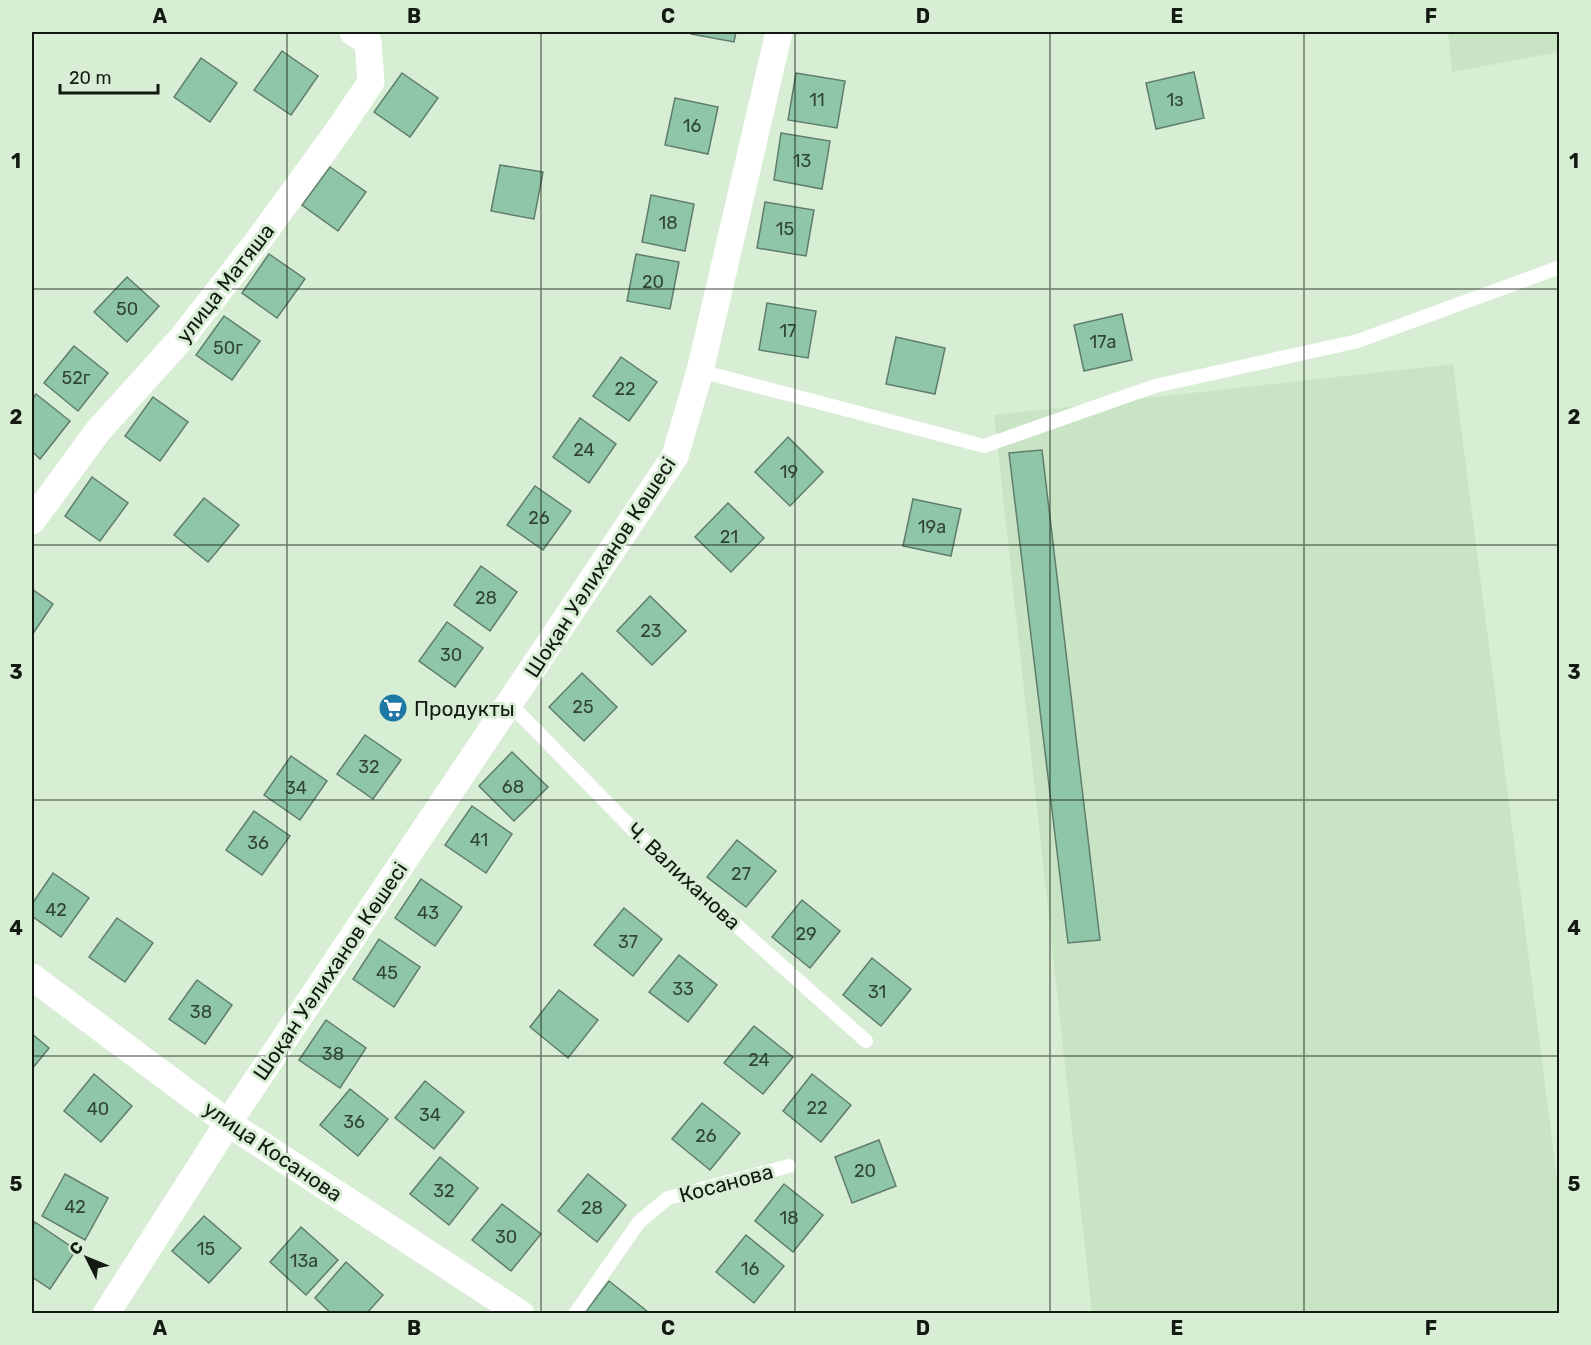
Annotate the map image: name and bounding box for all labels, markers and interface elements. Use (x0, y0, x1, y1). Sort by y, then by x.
text: A (153, 4, 168, 28)
text: B (407, 4, 421, 28)
text: C (661, 4, 675, 28)
text: D (916, 4, 930, 28)
text: E (1171, 4, 1183, 28)
text: F (1425, 4, 1437, 28)
scale bar (60, 57, 158, 95)
text: 20 m (69, 67, 111, 89)
house number: 11 (809, 89, 825, 111)
house number: 1з (1167, 89, 1183, 111)
house number: 16 (683, 115, 701, 137)
text: 1 (11, 149, 21, 173)
text: 1 (1569, 149, 1579, 173)
house number: 13 (793, 150, 811, 172)
house number: 18 (658, 212, 678, 234)
house number: 15 (776, 218, 794, 240)
street label: улица Матяша (171, 219, 279, 347)
house number: 20 (642, 271, 664, 293)
house number: 50 (116, 298, 138, 320)
house number: 17 (780, 320, 796, 342)
house number: 17а (1090, 331, 1116, 353)
house number: 50г (213, 337, 243, 359)
house number: 52г (62, 367, 91, 389)
house number: 22 (614, 378, 636, 400)
text: 2 (10, 405, 23, 429)
text: 2 (1568, 405, 1581, 429)
house number: 24 (573, 439, 595, 461)
street label: Шоқан Уәлиханов Көшесі (519, 452, 681, 682)
house number: 19 (780, 461, 798, 483)
house number: 26 (528, 507, 550, 529)
house number: 19а (918, 516, 946, 538)
house number: 21 (720, 526, 738, 548)
house number: 28 (475, 587, 497, 609)
house number: 23 (640, 620, 662, 642)
house number: 30 (440, 644, 462, 666)
text: 3 (9, 660, 23, 684)
text: 3 (1567, 660, 1581, 684)
supermarket icon: Продукты (377, 692, 409, 724)
place label: Продукты (414, 696, 515, 721)
house number: 25 (572, 696, 594, 718)
house number: 32 (358, 756, 380, 778)
house number: 68 (502, 776, 524, 798)
house number: 34 (285, 777, 307, 799)
street label: Ч. Валиханова (622, 817, 746, 935)
house number: 41 (470, 829, 488, 851)
house number: 36 (247, 832, 269, 854)
street label: Шоқан Уәлиханов Көшесі (248, 857, 412, 1085)
house number: 27 (731, 863, 751, 885)
house number: 42 (45, 899, 67, 921)
house number: 43 (417, 902, 439, 924)
text: 4 (9, 916, 23, 940)
text: 4 (1567, 916, 1581, 940)
house number: 29 (795, 923, 817, 945)
house number: 37 (618, 931, 638, 953)
house number: 45 (376, 962, 398, 984)
house number: 33 (672, 978, 694, 1000)
house number: 31 (868, 981, 886, 1003)
house number: 38 (190, 1001, 212, 1023)
house number: 38 (322, 1043, 344, 1065)
house number: 24 (748, 1049, 770, 1071)
street label: улица Косанова (199, 1095, 347, 1207)
house number: 22 (806, 1097, 828, 1119)
house number: 40 (87, 1098, 109, 1120)
house number: 34 (419, 1104, 441, 1126)
house number: 36 (343, 1111, 365, 1133)
house number: 26 (695, 1125, 717, 1147)
street label: Косанова (676, 1158, 776, 1208)
house number: 20 (854, 1160, 876, 1182)
text: 5 (10, 1172, 23, 1196)
text: 5 (1568, 1172, 1581, 1196)
house number: 32 (433, 1180, 455, 1202)
house number: 42 (64, 1196, 86, 1218)
house number: 28 (581, 1197, 603, 1219)
house number: 18 (779, 1207, 799, 1229)
house number: 30 (495, 1226, 517, 1248)
north arrow (57, 1228, 117, 1288)
text: С (66, 1238, 87, 1259)
house number: 15 (197, 1238, 215, 1260)
house number: 13а (290, 1250, 318, 1272)
house number: 16 (741, 1258, 759, 1280)
text: A (153, 1316, 168, 1340)
text: B (407, 1316, 421, 1340)
text: C (661, 1316, 675, 1340)
text: D (916, 1316, 930, 1340)
text: E (1171, 1316, 1183, 1340)
text: F (1425, 1316, 1437, 1340)

